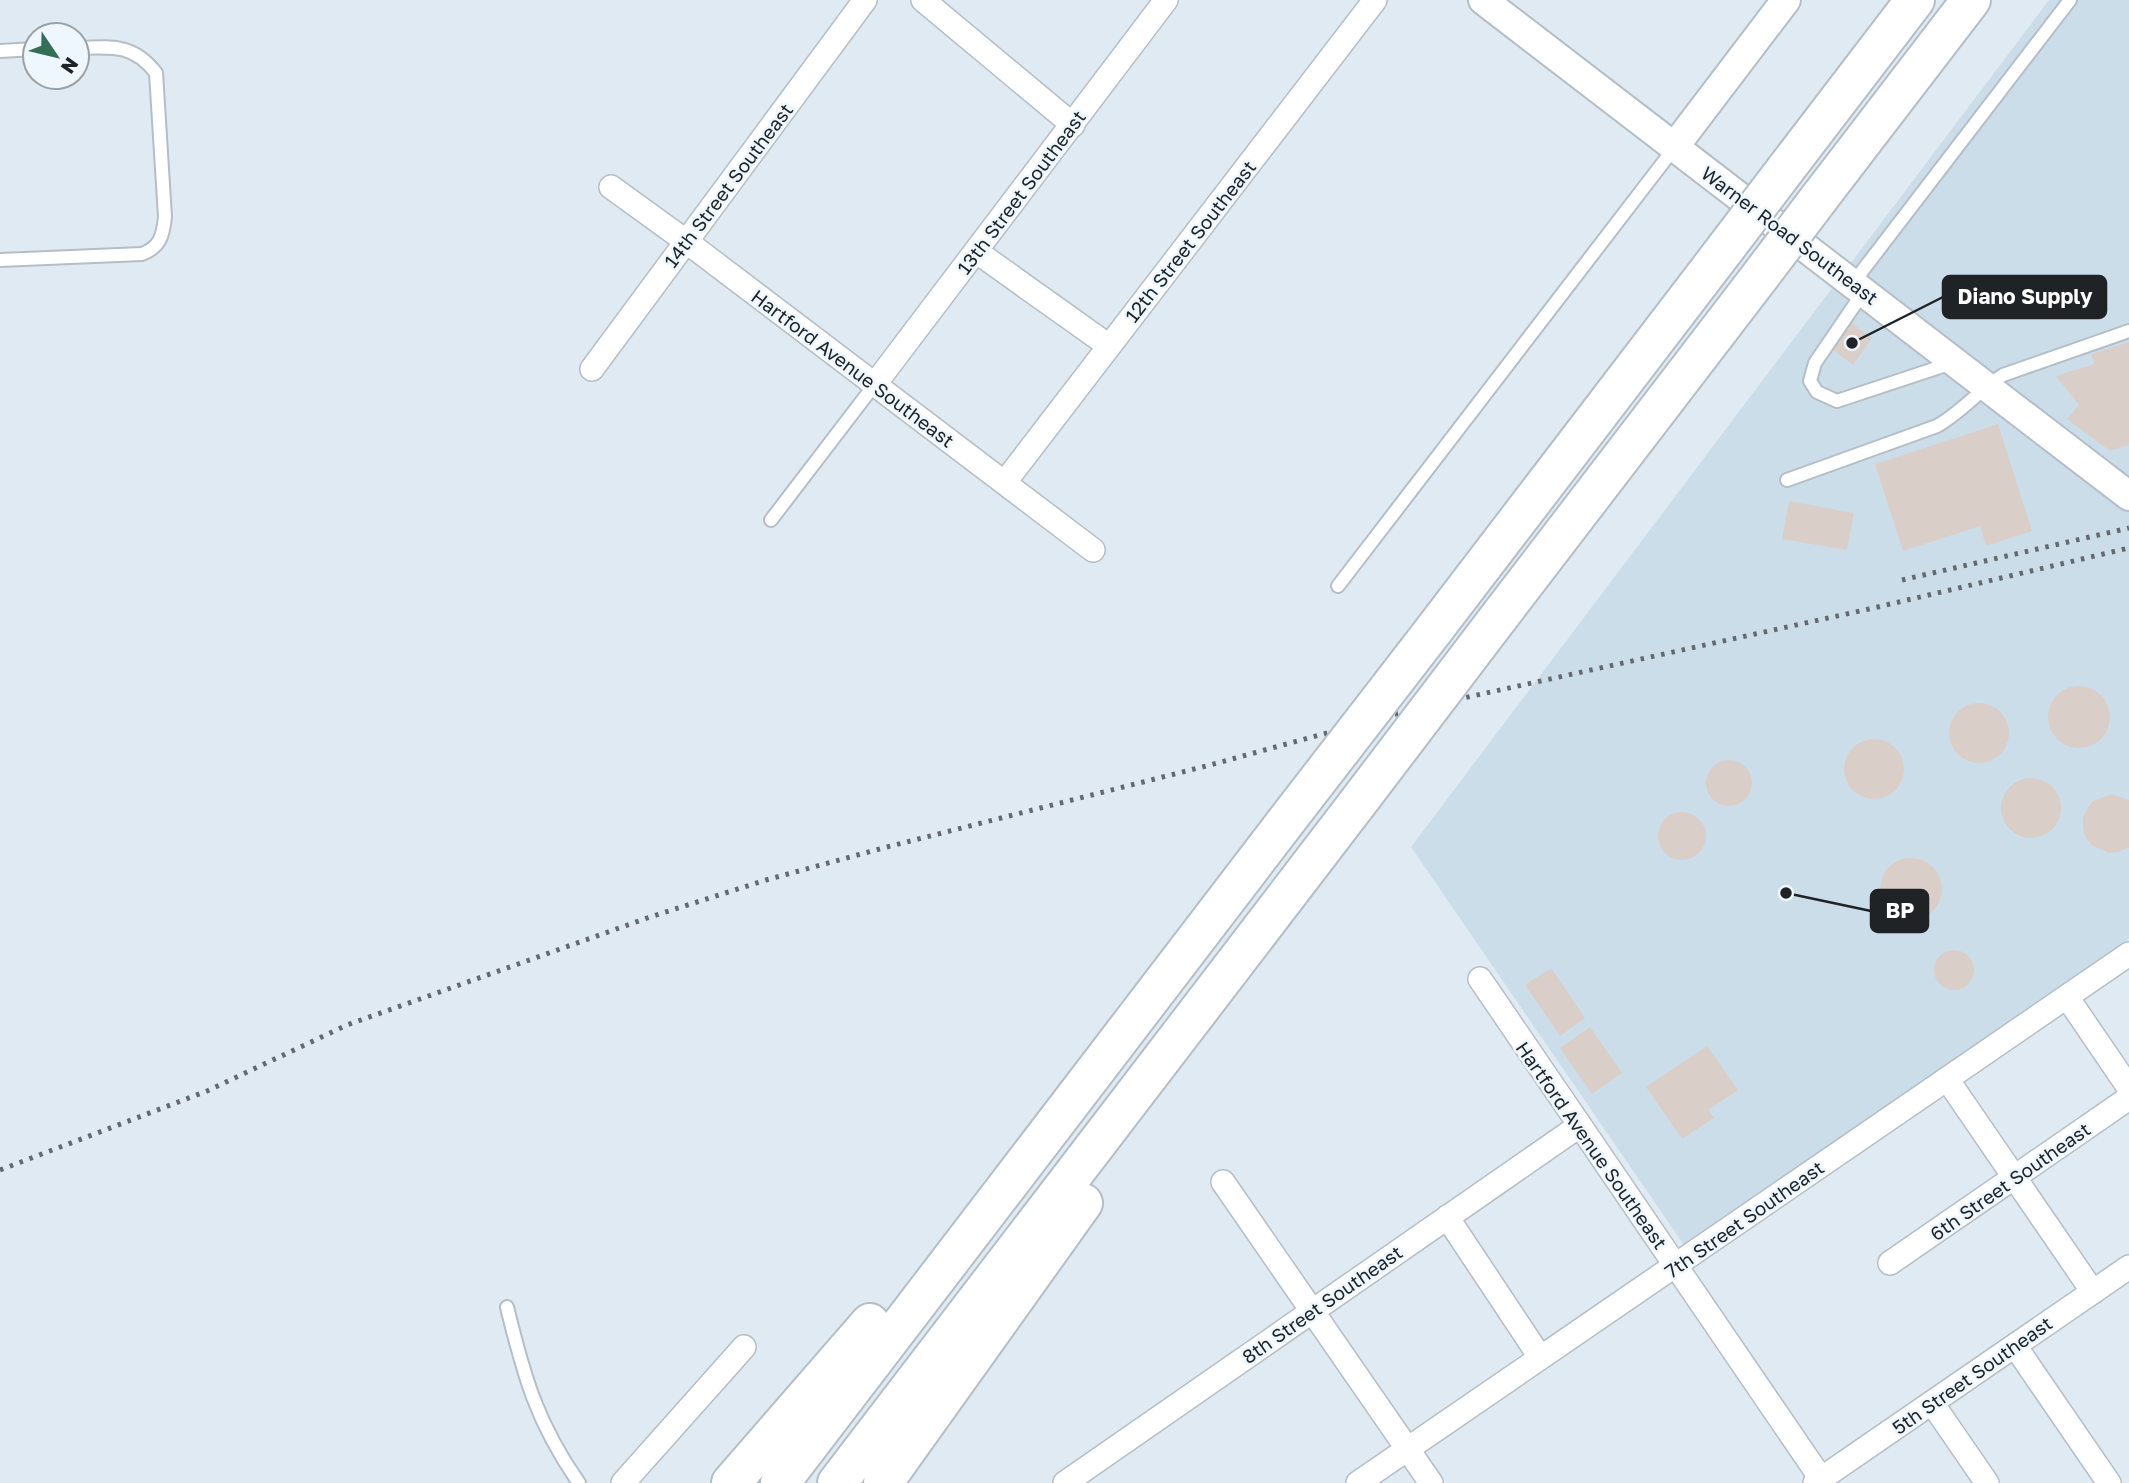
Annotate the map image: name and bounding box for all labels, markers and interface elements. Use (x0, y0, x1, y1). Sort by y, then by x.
north arrow (21, 21, 91, 91)
text: N (57, 54, 84, 79)
street label: 14th Street Southeast (659, 98, 797, 272)
street label: 13th Street Southeast (952, 106, 1090, 278)
street label: 12th Street Southeast (1120, 156, 1260, 326)
street label: Warner Road Southeast (1697, 161, 1883, 309)
callout: Diano Supply (1943, 276, 2106, 318)
text: Diano Supply (1957, 283, 2093, 309)
street label: Hartford Avenue Southeast (747, 284, 959, 452)
callout: BP (1871, 890, 1928, 932)
text: BP (1886, 897, 1914, 923)
street label: Hartford Avenue Southeast (1511, 1037, 1673, 1253)
street label: 6th Street Southeast (1925, 1117, 2095, 1245)
street label: 7th Street Southeast (1660, 1155, 1828, 1283)
street label: 8th Street Southeast (1237, 1240, 1407, 1368)
street label: 5th Street Southeast (1888, 1311, 2056, 1439)

